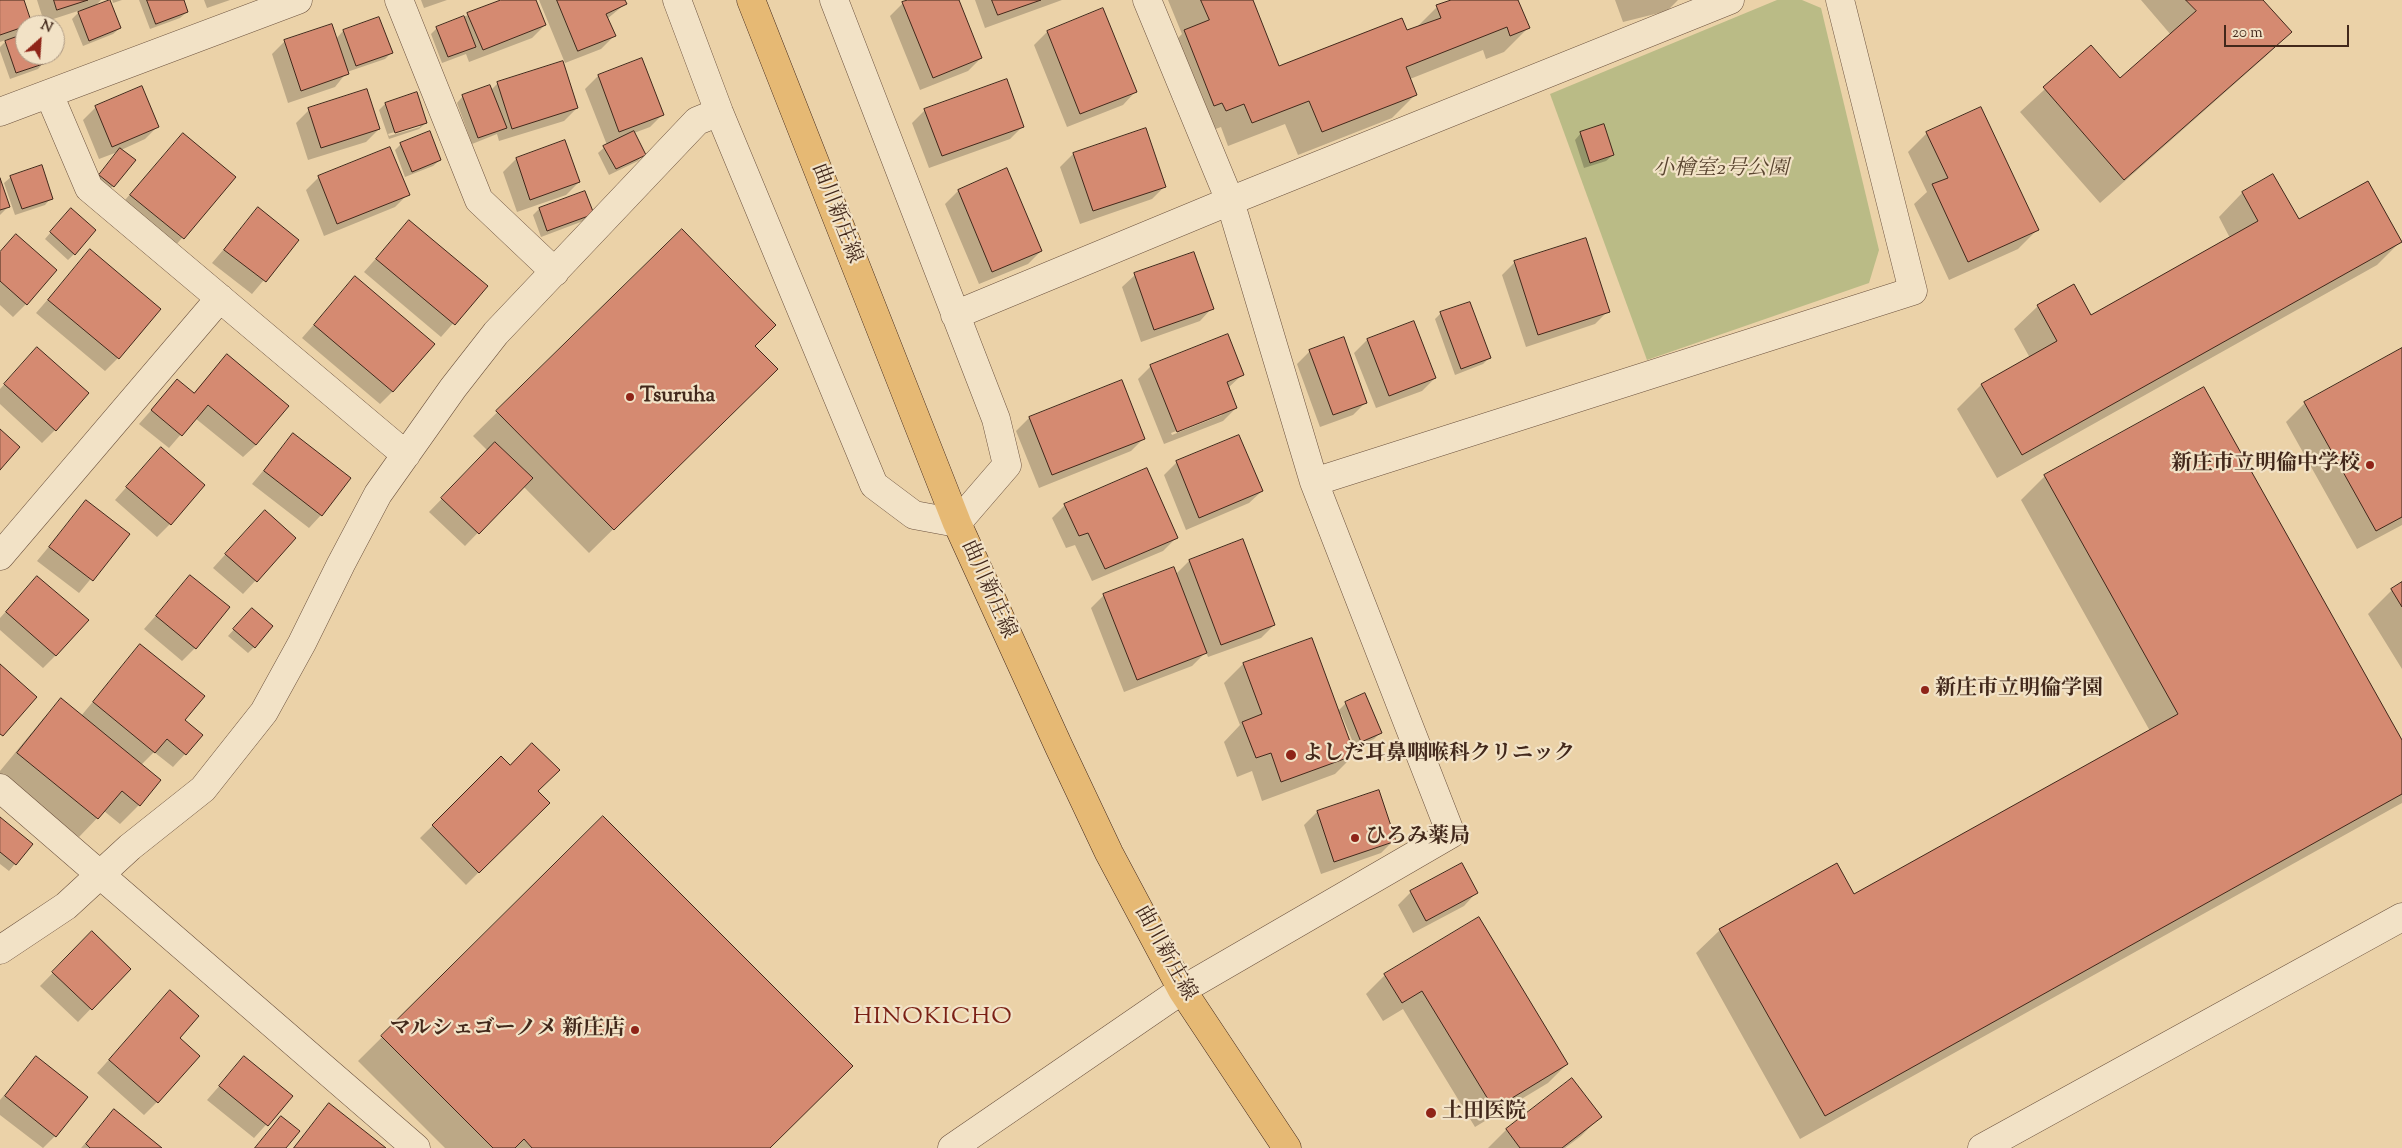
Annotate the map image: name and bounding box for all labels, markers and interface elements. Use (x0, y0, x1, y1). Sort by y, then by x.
north arrow (15, 15, 65, 65)
scale bar (2227, 15, 2352, 47)
text: N (37, 16, 56, 39)
text: 20 m (2232, 23, 2263, 44)
park label: 小檜室2号公園 (1653, 157, 1789, 183)
street label: 曲川新庄線 (804, 160, 866, 268)
place label: Tsuruha (640, 384, 715, 410)
marker: Tsuruha (624, 391, 636, 403)
place label: 新庄市立明倫中学校 (2171, 452, 2360, 478)
marker: 新庄市立明倫中学校 (2364, 459, 2376, 471)
street label: 曲川新庄線 (954, 537, 1020, 643)
place label: 新庄市立明倫学園 (1935, 677, 2103, 703)
marker: 新庄市立明倫学園 (1919, 684, 1931, 696)
place label: よしだ耳鼻咽喉科クリニック (1302, 742, 1575, 768)
marker: よしだ耳鼻咽喉科クリニック (1284, 748, 1298, 762)
place label: ひろみ薬局 (1365, 825, 1470, 851)
marker: ひろみ薬局 (1349, 832, 1361, 844)
street label: 曲川新庄線 (1128, 902, 1200, 1006)
district label: HINOKICHO (852, 1005, 1014, 1033)
place label: マルシェゴーノメ 新庄店 (390, 1017, 625, 1043)
marker: マルシェゴーノメ 新庄店 (629, 1024, 641, 1036)
place label: 土田医院 (1442, 1100, 1526, 1126)
marker: 土田医院 (1424, 1106, 1438, 1120)

